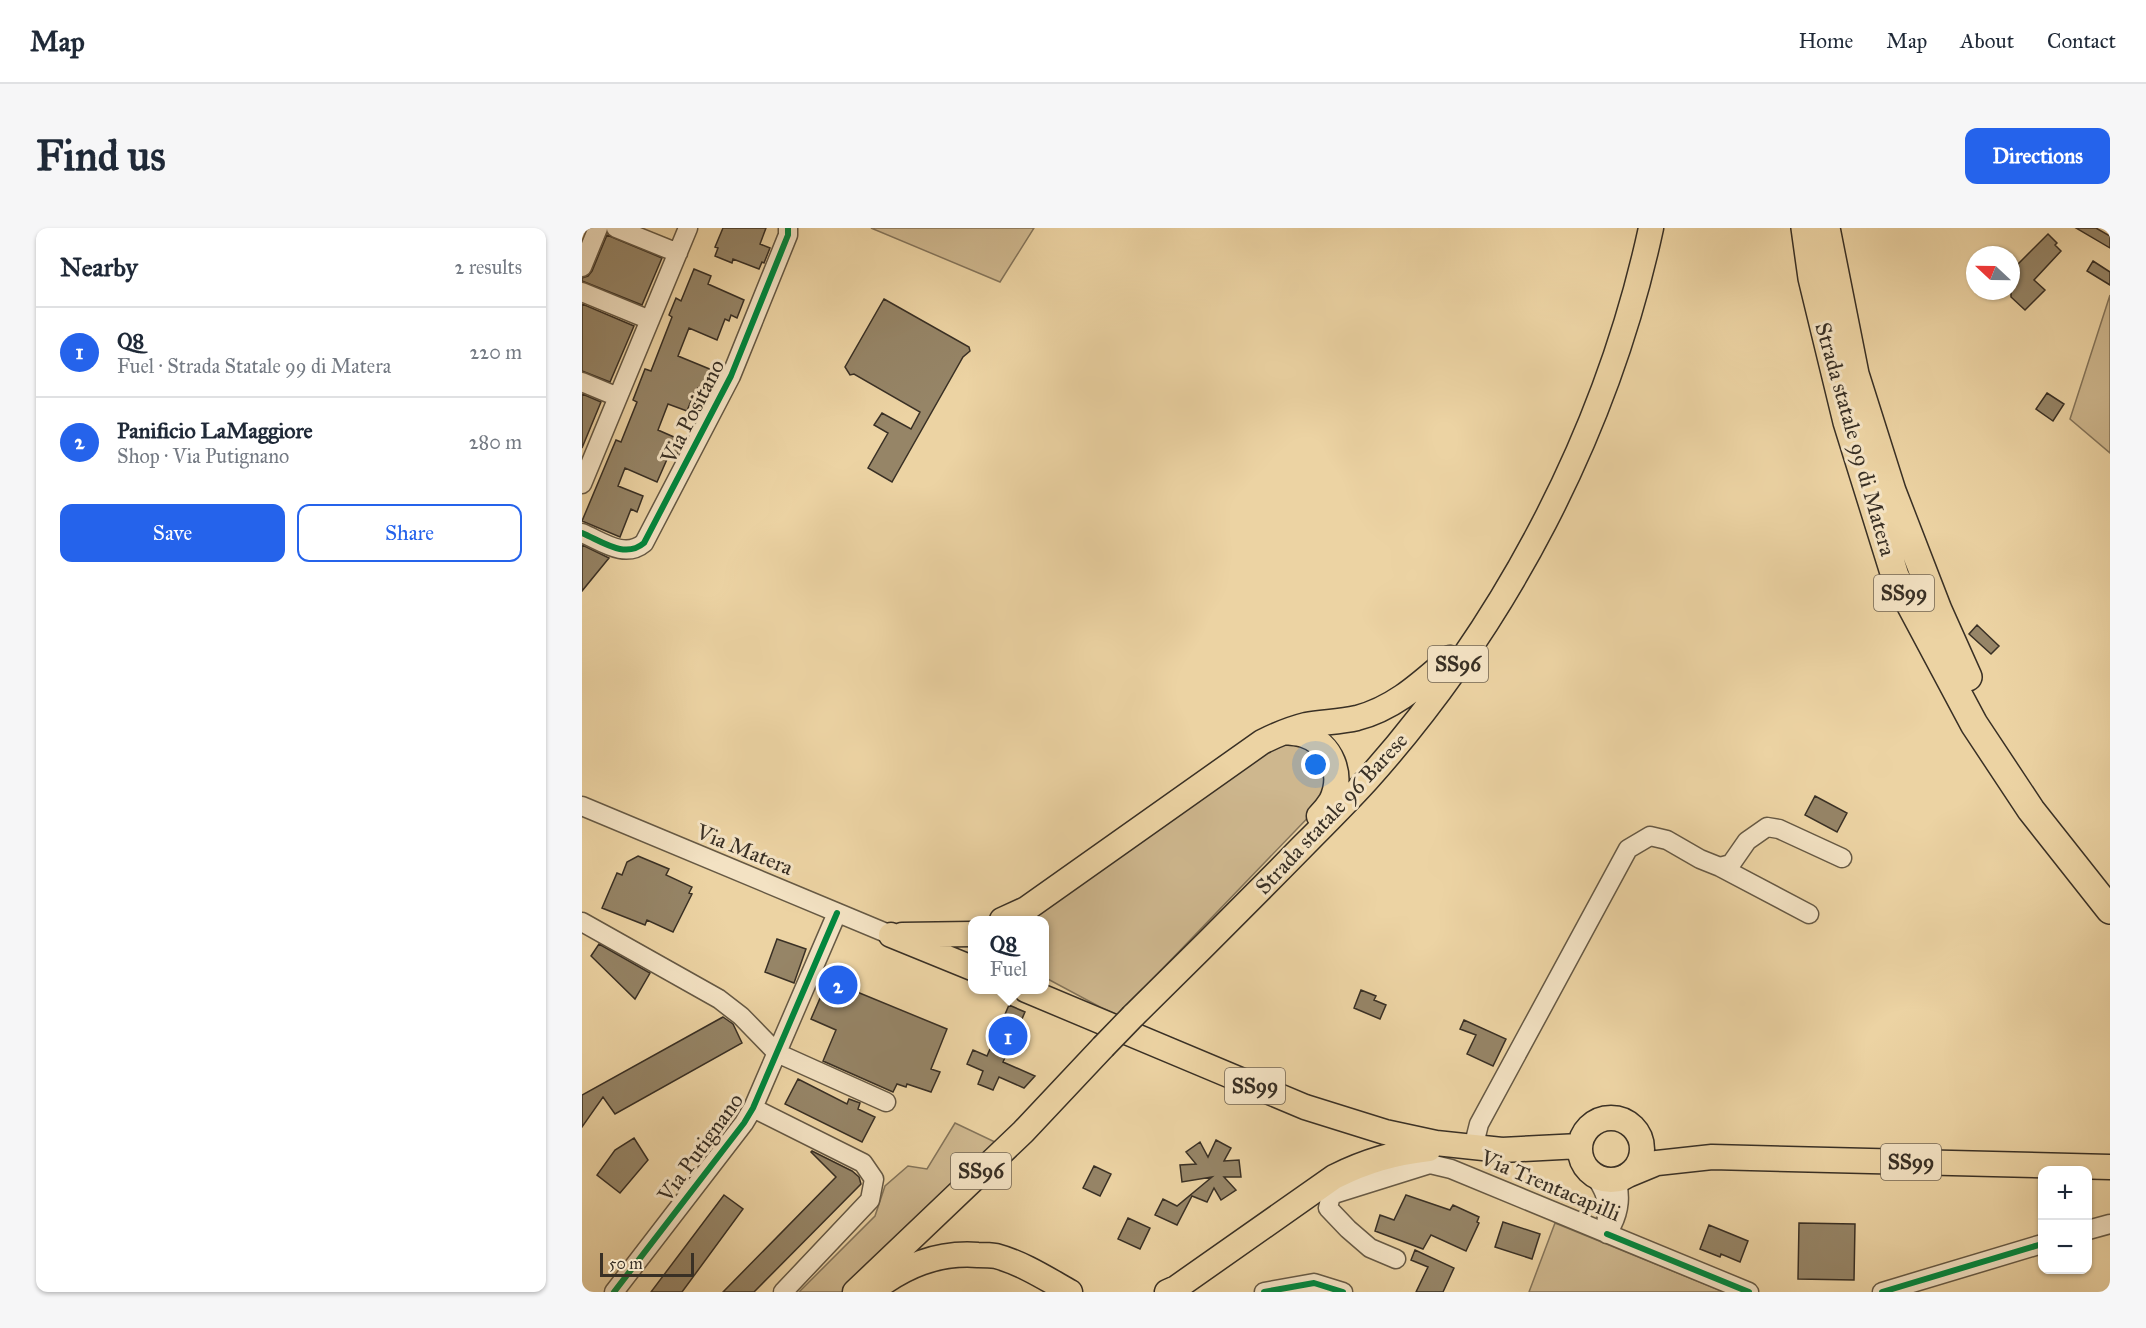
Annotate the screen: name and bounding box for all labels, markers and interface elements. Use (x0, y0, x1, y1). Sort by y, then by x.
text: Map (30, 24, 85, 59)
text: Home (1798, 28, 1853, 54)
text: Map (1886, 28, 1927, 54)
text: About (1960, 28, 2014, 54)
text: Contact (2047, 28, 2116, 54)
button: Directions (1965, 128, 2110, 184)
text: Find us (36, 130, 166, 182)
north arrow (1966, 246, 2020, 300)
text: Nearby (60, 251, 138, 283)
text: 2 results (454, 255, 522, 279)
street label: Strada statale 99 di Matera (1809, 319, 1902, 560)
text: Q8 (117, 327, 144, 354)
text: 1 (76, 340, 83, 364)
text: 220 m (470, 340, 522, 364)
text: Fuel · Strada Statale 99 di Matera (117, 354, 391, 378)
street label: Via Positano (654, 355, 730, 469)
text: Panificio LaMaggiore (117, 417, 313, 444)
text: 2 (75, 430, 84, 454)
text: 280 m (469, 430, 522, 454)
text: Shop · Via Putignano (117, 444, 289, 468)
button: Save (60, 504, 285, 562)
button: Share (297, 504, 522, 562)
road number: SS99 (1874, 575, 1934, 611)
road number: SS96 (1428, 646, 1488, 682)
street label: Strada statale 96 Barese (1249, 727, 1413, 900)
your location (1301, 750, 1330, 779)
street label: Via Matera (692, 817, 798, 881)
popup (968, 916, 1049, 994)
text: Q8 (990, 930, 1017, 957)
text: Fuel (990, 957, 1027, 981)
pin: 2 (818, 962, 858, 1008)
pin: 1 (988, 1014, 1028, 1058)
road number: SS99 (1225, 1068, 1285, 1104)
street label: Via Putignano (651, 1088, 749, 1208)
street label: Via Trentacapilli (1476, 1143, 1625, 1227)
road number: SS99 (1881, 1144, 1941, 1180)
road number: SS96 (951, 1153, 1011, 1189)
map controls (2038, 1166, 2092, 1274)
button: + (2038, 1166, 2092, 1220)
button: − (2038, 1220, 2092, 1274)
scale bar (600, 1250, 694, 1278)
text: 50 m (609, 1254, 643, 1273)

